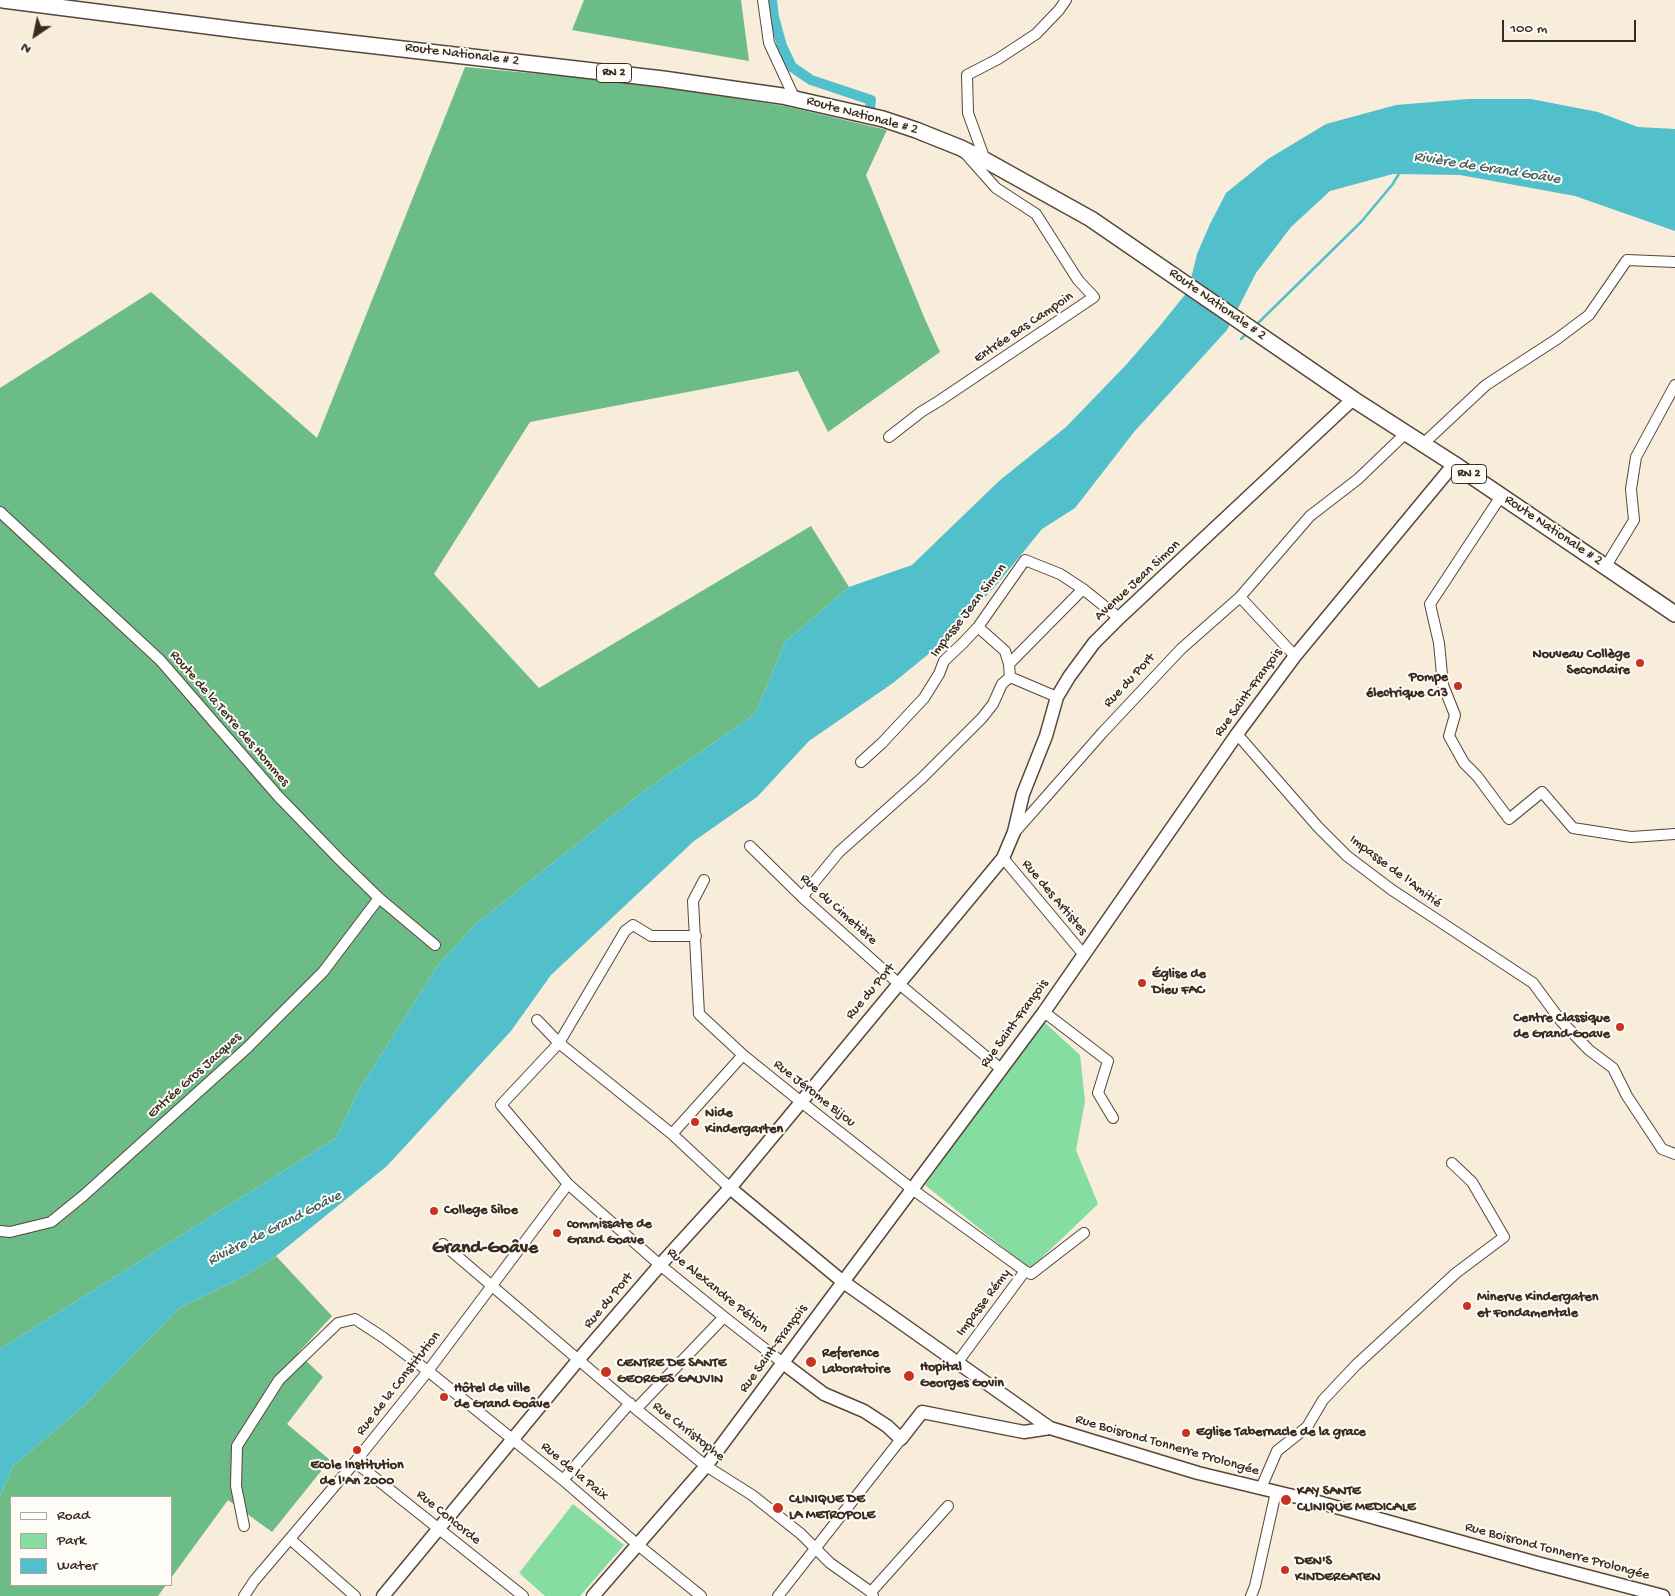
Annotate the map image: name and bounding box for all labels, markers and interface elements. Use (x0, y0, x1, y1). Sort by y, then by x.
north arrow (10, 10, 60, 60)
scale bar (1505, 10, 1639, 42)
text: 100 m (1510, 20, 1547, 38)
text: N (18, 38, 35, 57)
street label: Route Nationale # 2 (404, 40, 520, 70)
road number: RN 2 (596, 64, 632, 82)
street label: Route Nationale # 2 (804, 93, 920, 139)
water label: Rivière de Grand Goâve (1413, 149, 1561, 189)
street label: Route Nationale # 2 (1165, 265, 1269, 345)
street label: Entrée Bas Campoin (971, 289, 1077, 367)
road number: RN 2 (1452, 464, 1486, 484)
street label: Route Nationale # 2 (1501, 492, 1605, 570)
street label: Avenue Jean Simon (1092, 537, 1184, 625)
street label: Impasse Jean Simon (927, 561, 1011, 661)
street label: Rue Saint-François (1211, 645, 1287, 741)
place label: Nouveau Collège Secondaire (1533, 647, 1630, 680)
street label: Route de la Terre des Hommes (165, 648, 293, 790)
street label: Rue du Port (1101, 650, 1159, 712)
marker: Nouveau Collège Secondaire (1634, 657, 1646, 669)
place label: Pompe électrique C13 (1366, 670, 1448, 702)
marker: Pompe électrique C13 (1452, 680, 1464, 692)
street label: Impasse de l'Amitié (1345, 832, 1445, 912)
street label: Rue des Artistes (1017, 857, 1091, 939)
street label: Rue du Cimetière (796, 871, 880, 949)
street label: Rue du Port (843, 960, 899, 1024)
place label: Église de Dieu FAC (1152, 967, 1206, 1000)
street label: Rue Saint-François (977, 976, 1053, 1072)
marker: Église de Dieu FAC (1136, 977, 1148, 989)
place label: Centre Classique de Grand-Goave (1513, 1011, 1610, 1044)
marker: Centre Classique de Grand-Goave (1614, 1021, 1626, 1033)
street label: Entrée Gros Jacques (145, 1029, 245, 1123)
street label: Rue Jérome Bijou (769, 1057, 859, 1131)
place label: Nide Kindergarten (705, 1106, 783, 1138)
marker: Nide Kindergarten (689, 1116, 701, 1128)
water label: Rivière de Grand Goâve (205, 1187, 345, 1271)
place label: College Siloe (444, 1203, 518, 1219)
marker: College Siloe (428, 1205, 440, 1217)
place label: commissate de Grand Goave (567, 1217, 652, 1250)
marker: commissate de Grand Goave (551, 1227, 563, 1239)
district label: Grand-Goâve (432, 1238, 538, 1260)
street label: Rue Alexandre Pétion (663, 1245, 771, 1337)
street label: Impasse Rémy (953, 1266, 1015, 1340)
street label: Rue du Port (581, 1269, 637, 1333)
place label: Minerve Kindergaten et Fondamentale (1477, 1290, 1598, 1322)
marker: Minerve Kindergaten et Fondamentale (1461, 1300, 1473, 1312)
street label: Rue Saint-François (736, 1301, 812, 1397)
street label: Rue de la Constitution (353, 1329, 445, 1439)
place label: Reference Laboratoire (822, 1346, 890, 1378)
marker: Reference Laboratoire (804, 1355, 818, 1369)
place label: CENTRE DE SANTE GEORGES GAUVIN (617, 1356, 726, 1388)
place label: Hopital Georges Govin (920, 1360, 1004, 1392)
marker: CENTRE DE SANTE GEORGES GAUVIN (599, 1365, 613, 1379)
marker: Hopital Georges Govin (902, 1369, 916, 1383)
place label: Hôtel de ville de Grand Goâve (454, 1381, 550, 1414)
marker: Hôtel de ville de Grand Goâve (438, 1391, 450, 1403)
street label: Rue Christophe (648, 1399, 728, 1465)
street label: Rue Boisrond Tonnerre Prolongée (1073, 1412, 1261, 1480)
place label: Eglise Tabernacle de la grace (1196, 1425, 1366, 1441)
marker: Eglise Tabernacle de la grace (1180, 1427, 1192, 1439)
street label: Rue de la Paix (537, 1439, 611, 1505)
marker: Ecole Institution de l'An 2000 (351, 1444, 363, 1456)
place label: Ecole Institution de l'An 2000 (310, 1458, 404, 1490)
place label: KAY SANTE CLINIQUE MEDICALE (1297, 1484, 1416, 1516)
street label: Rue Concorde (412, 1487, 484, 1549)
place label: CLINIQUE DE LA METROPOLE (789, 1492, 875, 1524)
marker: KAY SANTE CLINIQUE MEDICALE (1279, 1493, 1293, 1507)
legend (10, 1496, 172, 1586)
marker: CLINIQUE DE LA METROPOLE (771, 1501, 785, 1515)
text: Road (57, 1507, 90, 1525)
street label: Rue Boisrond Tonnerre Prolongée (1463, 1519, 1651, 1585)
text: Park (57, 1532, 86, 1550)
place label: DEN'S KINDERGATEN (1295, 1554, 1381, 1586)
text: Water (57, 1557, 97, 1575)
marker: DEN'S KINDERGATEN (1279, 1564, 1291, 1576)

